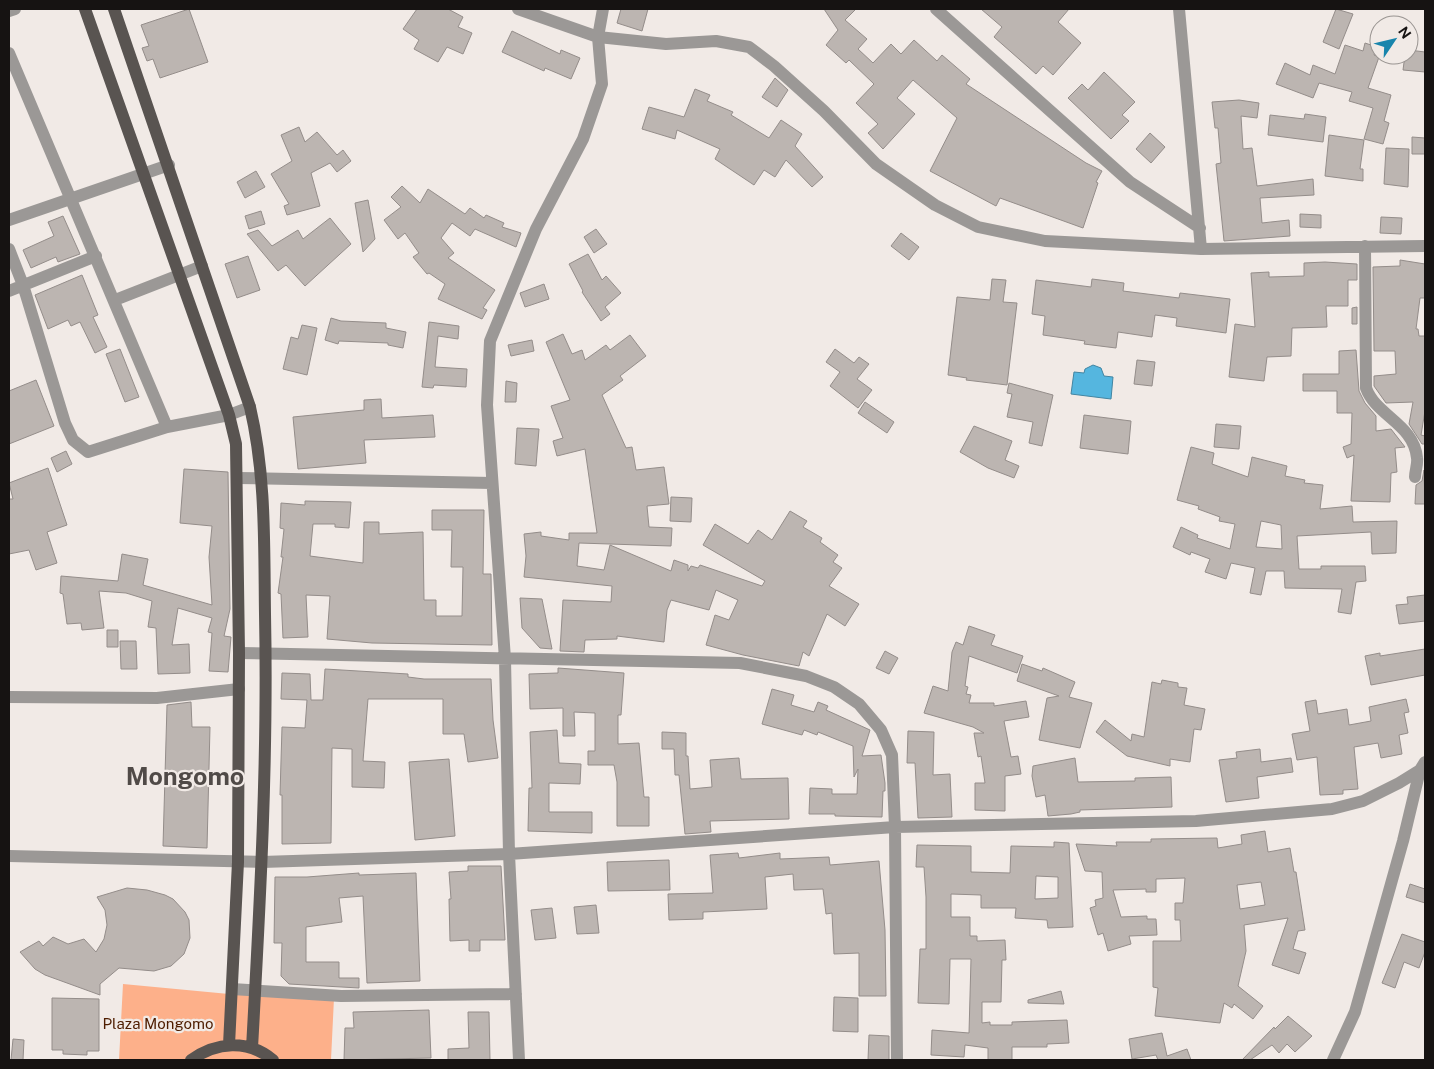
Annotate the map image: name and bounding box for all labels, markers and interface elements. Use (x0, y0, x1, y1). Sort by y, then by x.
north arrow (1369, 15, 1419, 65)
text: N (1395, 23, 1414, 42)
district label: Mongomo (126, 761, 244, 791)
park label: Plaza Mongomo (103, 1015, 213, 1032)

